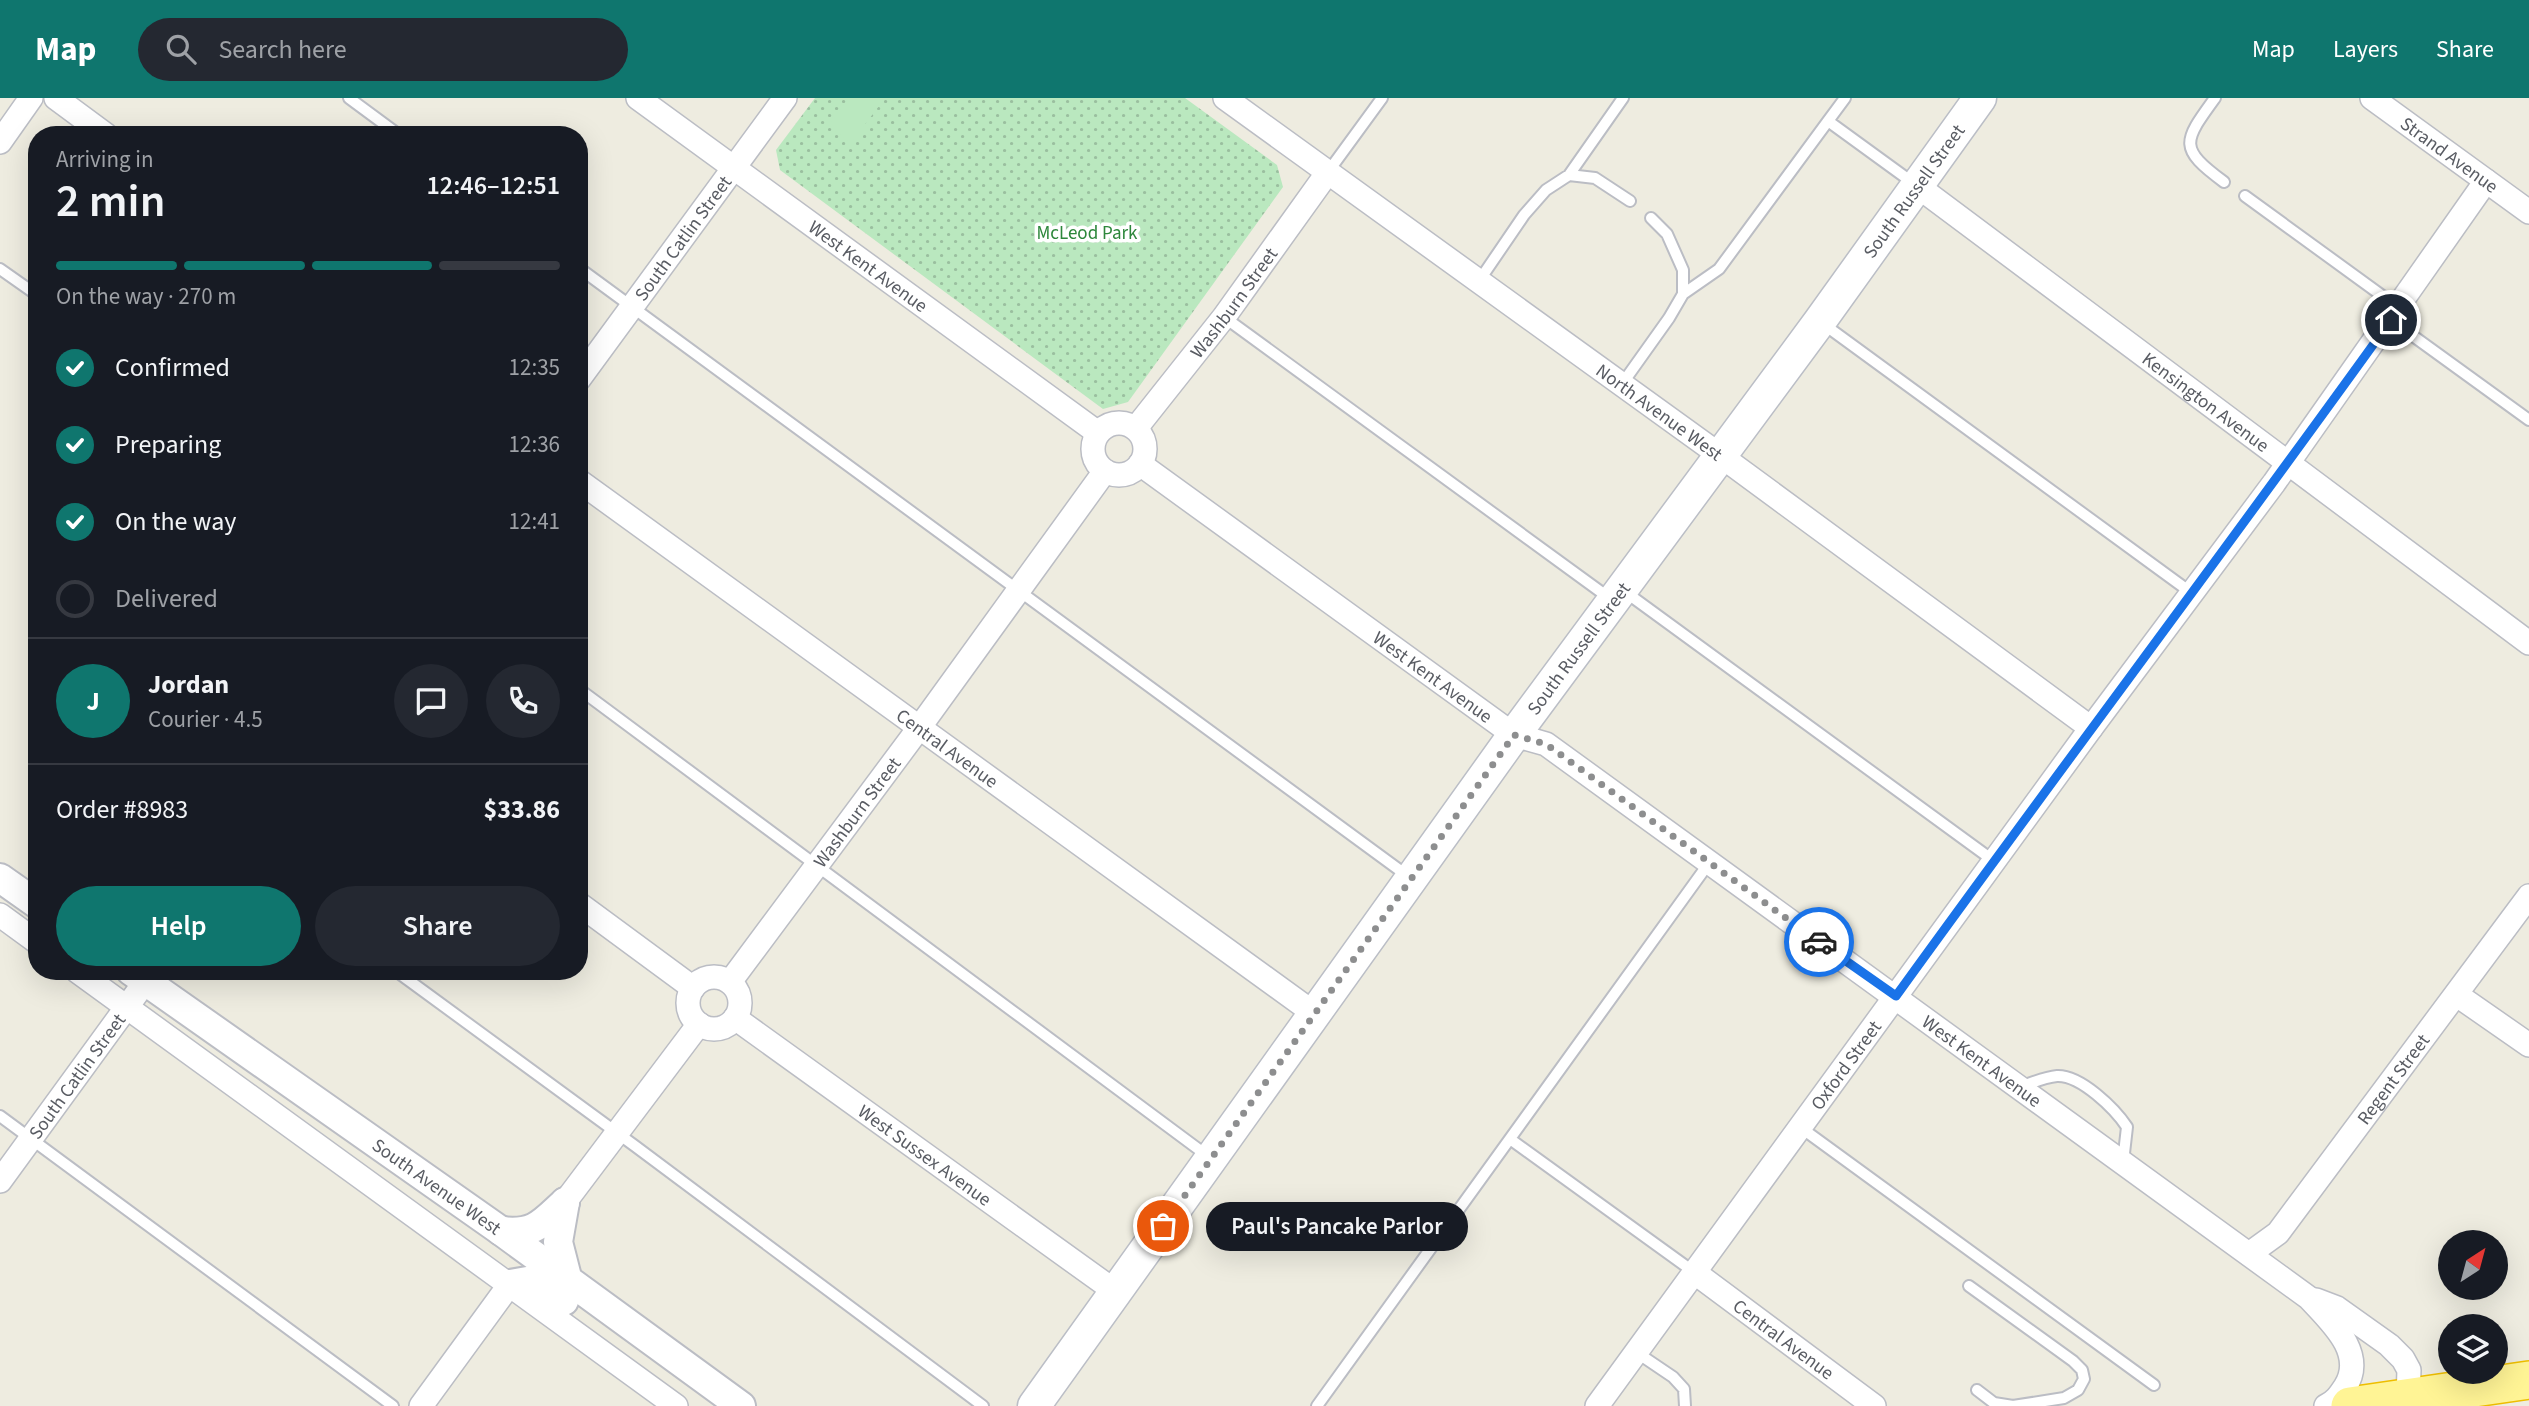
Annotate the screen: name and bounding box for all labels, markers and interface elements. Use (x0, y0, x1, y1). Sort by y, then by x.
search box (138, 18, 628, 81)
text: Map (35, 26, 96, 73)
icon: search (162, 30, 200, 68)
text: Search here (218, 31, 347, 68)
text: Map (2252, 32, 2295, 67)
text: Layers (2333, 32, 2398, 67)
text: Share (2436, 32, 2494, 67)
street label: Strand Avenue (2394, 111, 2503, 200)
street label: South Russell Street (1857, 119, 1972, 264)
text: Arriving in (56, 143, 154, 176)
text: 12:46–12:51 (427, 167, 560, 204)
text: 2 min (56, 169, 165, 234)
street label: South Catlin Street (629, 170, 739, 307)
street label: West Kent Avenue (802, 214, 933, 320)
park label: McLeod Park (1036, 220, 1138, 247)
street label: Washburn Street (1184, 242, 1285, 364)
text: On the way · 270 m (56, 280, 236, 313)
pin (2361, 290, 2421, 350)
icon: home (2372, 301, 2410, 339)
street label: Kensington Avenue (2136, 346, 2274, 459)
icon: check (56, 349, 94, 387)
text: Confirmed (115, 349, 230, 386)
text: 12:35 (509, 351, 560, 384)
street label: North Avenue West (1590, 358, 1728, 468)
icon: check (56, 426, 94, 464)
text: Preparing (115, 426, 221, 463)
text: 12:36 (509, 428, 560, 461)
icon: check (56, 503, 94, 541)
text: On the way (115, 503, 236, 540)
text: 12:41 (509, 505, 560, 538)
street label: South Russell Street (1521, 577, 1638, 721)
text: Delivered (115, 580, 218, 617)
street label: West Kent Avenue (1367, 625, 1498, 730)
button: chat (394, 664, 468, 738)
button: phone (486, 664, 560, 738)
text: Jordan (148, 666, 229, 703)
text: J (86, 683, 100, 720)
text: Courier · 4.5 (148, 703, 263, 736)
street label: Central Avenue (890, 703, 1003, 795)
street label: Washburn Street (808, 751, 908, 874)
text: Order #8983 (56, 791, 188, 828)
text: $33.86 (484, 791, 560, 828)
button: Help (56, 886, 301, 966)
button: Share (315, 886, 560, 966)
courier (1784, 907, 1854, 977)
icon: car (1800, 923, 1838, 961)
street label: South Catlin Street (23, 1008, 133, 1145)
street label: West Kent Avenue (1916, 1009, 2046, 1114)
street label: Oxford Street (1805, 1015, 1889, 1116)
street label: Regent Street (2351, 1028, 2437, 1131)
street label: West Sussex Avenue (852, 1098, 996, 1213)
street label: South Avenue West (366, 1132, 507, 1242)
pin (1133, 1196, 1193, 1256)
callout: Paul's Pancake Parlor (1205, 1202, 1468, 1250)
icon: bag (1144, 1207, 1182, 1245)
text: Paul's Pancake Parlor (1231, 1210, 1443, 1243)
north arrow (2438, 1230, 2508, 1300)
map controls (2438, 1230, 2508, 1384)
street label: Central Avenue (1727, 1293, 1839, 1387)
button: layers (2438, 1314, 2508, 1384)

